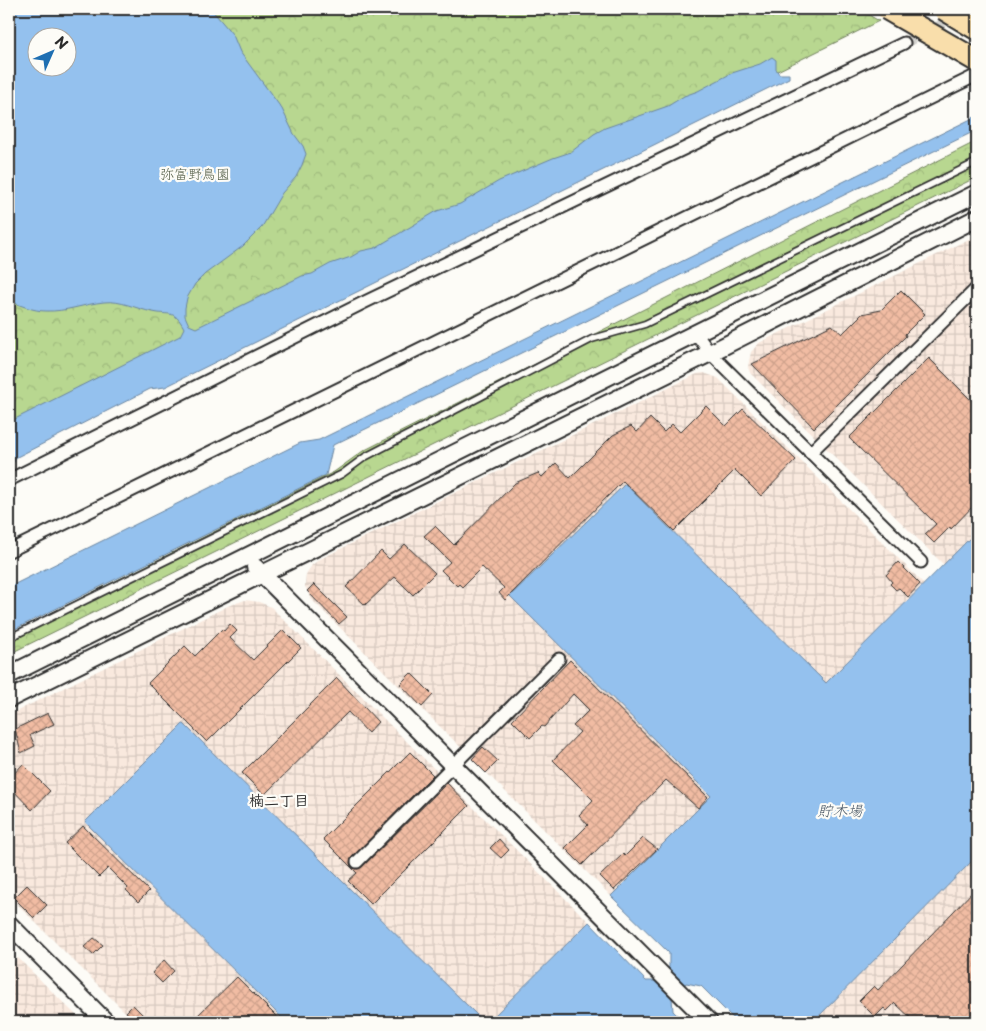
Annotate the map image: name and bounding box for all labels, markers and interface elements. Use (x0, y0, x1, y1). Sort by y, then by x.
north arrow (28, 28, 78, 78)
text: N (50, 31, 73, 54)
park label: 弥富野鳥園 (160, 163, 230, 184)
district label: 楠二丁目 (249, 788, 309, 811)
water label: 貯木場 (817, 798, 863, 821)

